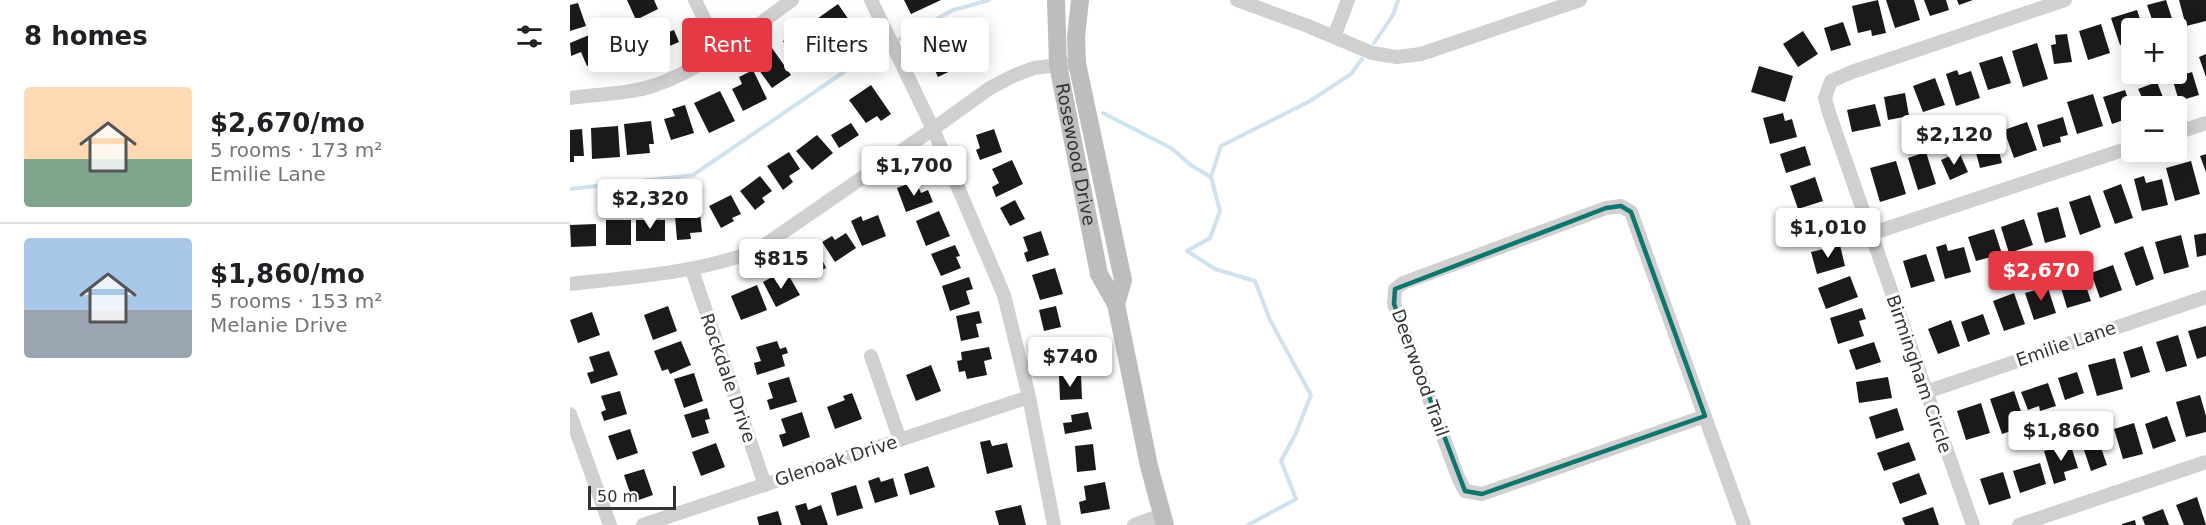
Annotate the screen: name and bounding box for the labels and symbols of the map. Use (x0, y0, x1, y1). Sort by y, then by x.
street label: Rosewood Drive (1052, 81, 1100, 227)
pin: $2,120 (1905, 115, 2003, 166)
pin: $1,700 (865, 146, 963, 197)
pin: $2,320 (601, 179, 699, 230)
pin: $1,010 (1779, 208, 1877, 259)
pin: $815 (745, 239, 817, 290)
pin: $2,670 (1992, 251, 2090, 302)
street label: Birmingham Circle (1883, 292, 1956, 456)
street label: Deerwood Trail (1388, 306, 1453, 439)
street label: Rockdale Drive (697, 310, 760, 445)
street label: Emilie Lane (2013, 317, 2119, 370)
pin: $740 (1034, 337, 1106, 388)
pin: $1,860 (2012, 411, 2110, 462)
street label: Glenoak Drive (772, 431, 900, 490)
scale bar (588, 483, 676, 510)

